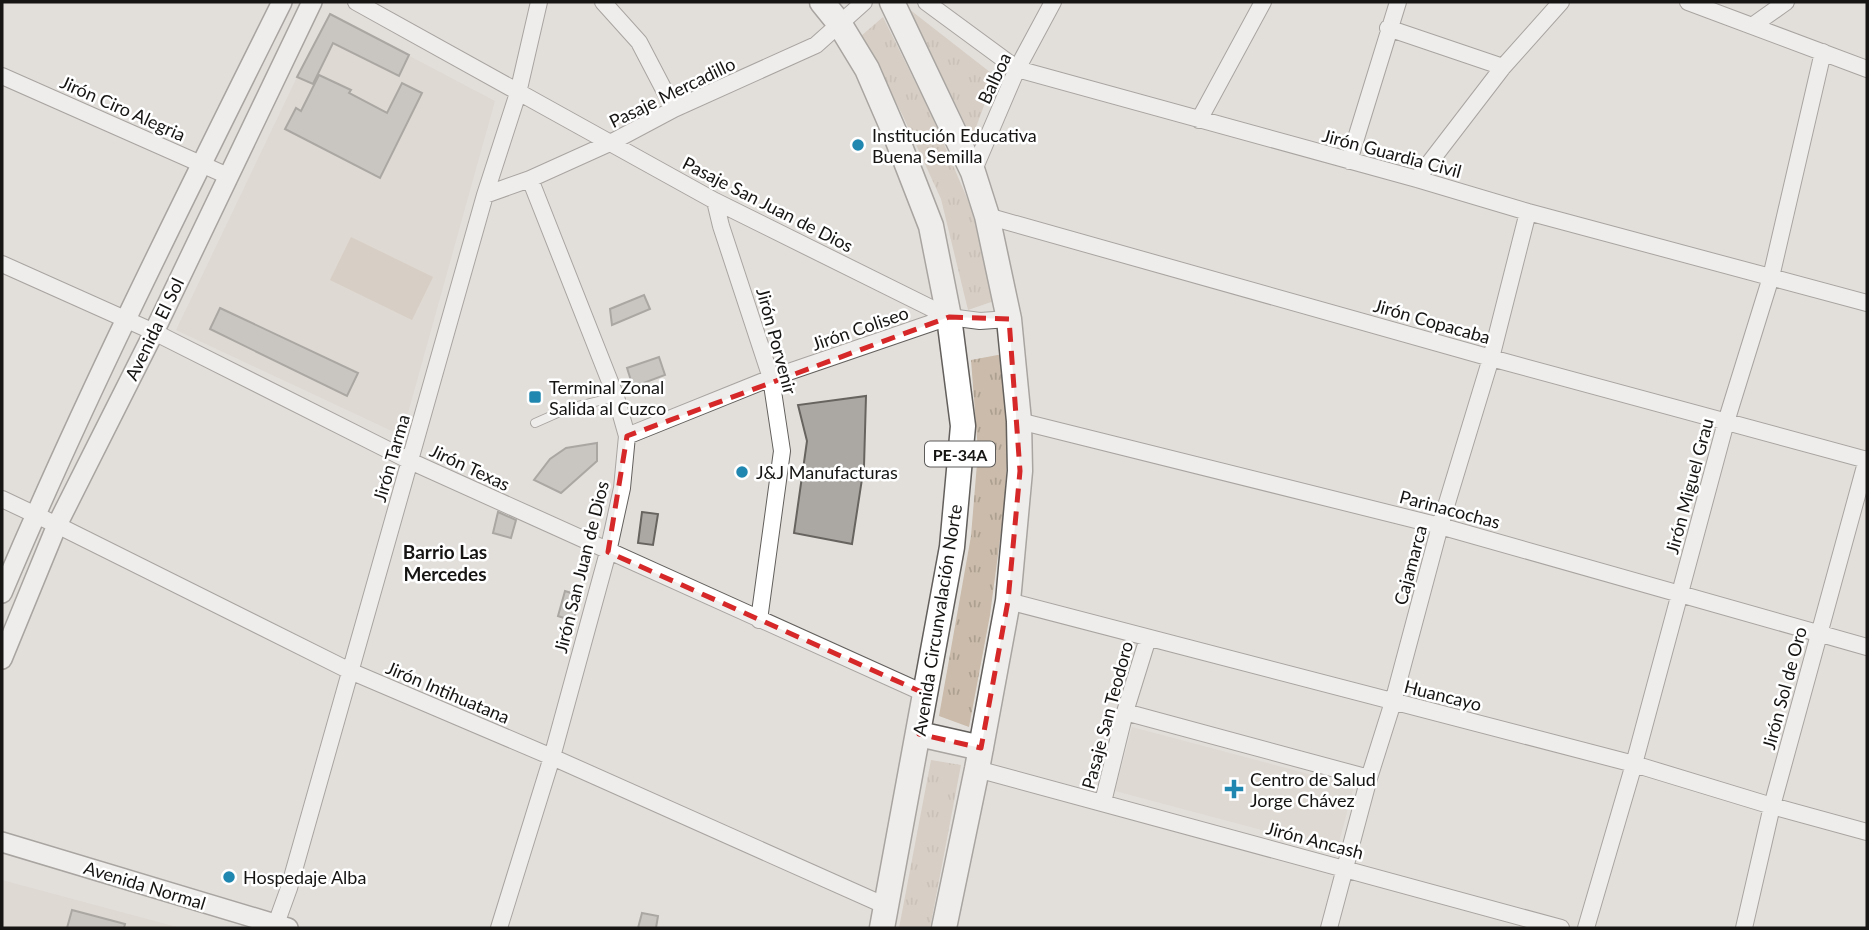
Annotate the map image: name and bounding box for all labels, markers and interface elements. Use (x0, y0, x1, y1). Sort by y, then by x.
street label: Balboa (973, 49, 1015, 107)
street label: Pasaje Mercadillo (605, 52, 739, 132)
street label: Jirón Ciro Alegria (57, 71, 189, 145)
place label: Institución Educativa Buena Semilla (872, 124, 1037, 167)
street label: Jirón Guardia Civil (1320, 124, 1464, 182)
marker: Institución Educativa Buena Semilla (850, 137, 866, 153)
street label: Pasaje San Juan de Dios (679, 151, 857, 257)
street label: Avenida El Sol (120, 274, 188, 384)
street label: Jirón Porvenir (752, 285, 802, 397)
street label: Jirón Copacaba (1371, 294, 1493, 348)
street label: Jirón Coliseo (809, 301, 911, 355)
place label: Terminal Zonal Salida al Cuzco (549, 376, 666, 419)
marker: Terminal Zonal Salida al Cuzco (527, 389, 543, 405)
street label: Jirón Tarma (368, 412, 414, 504)
street label: Jirón Miguel Grau (1660, 416, 1718, 556)
street label: Jirón Texas (426, 439, 514, 495)
road number: PE-34A (925, 442, 995, 467)
place label: J&J Manufacturas (756, 461, 898, 483)
marker: J&J Manufacturas (734, 464, 750, 480)
street label: Jirón San Juan de Dios (549, 478, 613, 655)
street label: Parinacochas (1397, 485, 1503, 533)
street label: Avenida Circunvalación Norte (908, 503, 966, 737)
street label: Cajamarca (1389, 523, 1431, 607)
district label: Barrio Las Mercedes (403, 540, 487, 585)
street label: Jirón Sol de Oro (1757, 624, 1811, 752)
street label: Pasaje San Teodoro (1077, 639, 1137, 791)
street label: Jirón Intihuatana (383, 656, 513, 728)
street label: Huancayo (1402, 675, 1484, 715)
place label: Centro de Salud Jorge Chávez (1250, 768, 1376, 811)
marker: Centro de Salud Jorge Chávez (1224, 779, 1244, 799)
street label: Jirón Ancash (1264, 816, 1366, 864)
street label: Avenida Normal (81, 856, 209, 914)
place label: Hospedaje Alba (243, 866, 366, 888)
marker: Hospedaje Alba (221, 869, 237, 885)

